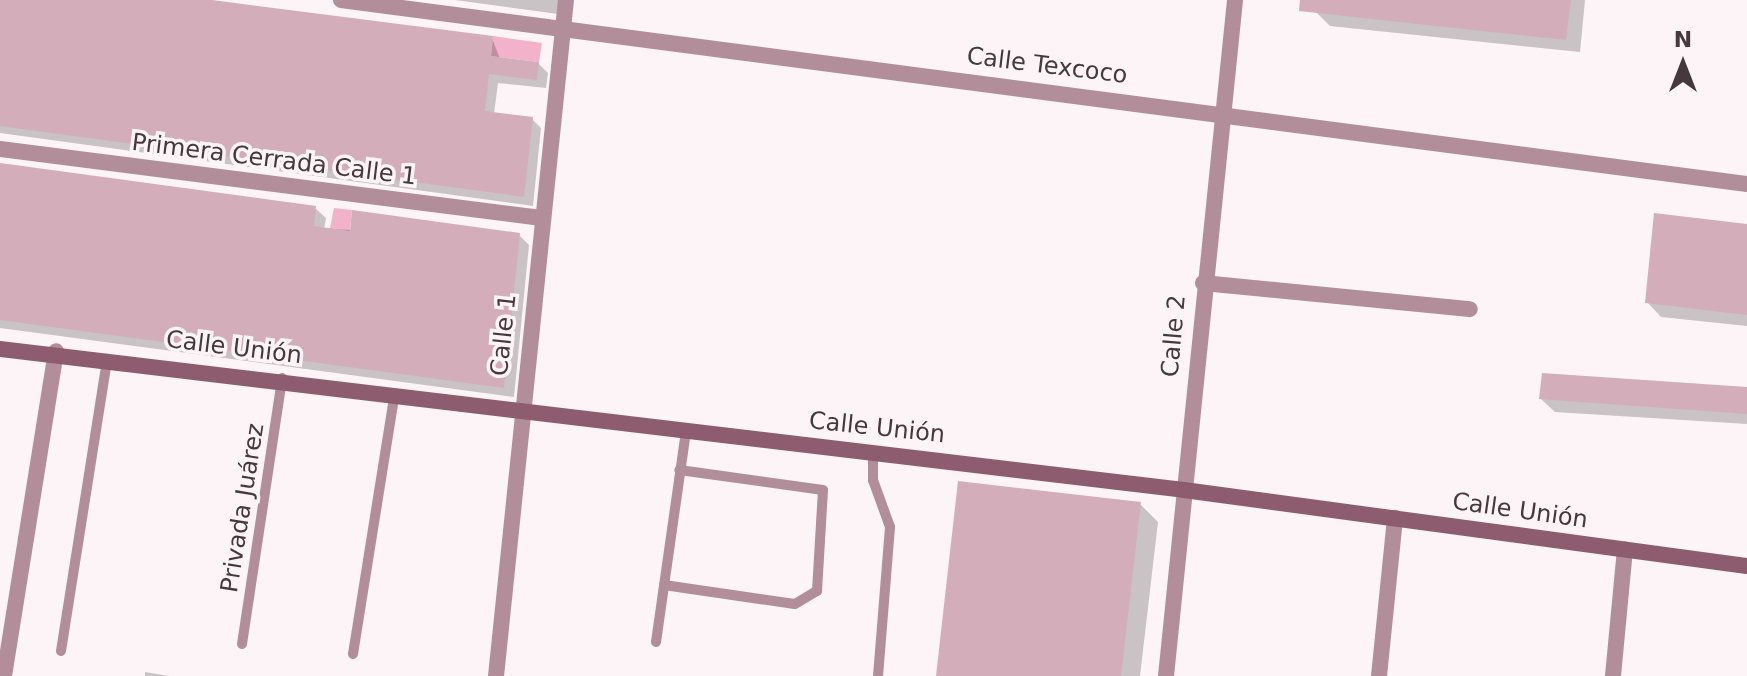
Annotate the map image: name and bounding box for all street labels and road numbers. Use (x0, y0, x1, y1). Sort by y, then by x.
street label: Calle Texcoco (965, 42, 1129, 90)
street label: Primera Cerrada Calle 1 (130, 128, 418, 192)
street label: Calle 1 (485, 292, 523, 378)
street label: Calle 2 (1156, 294, 1192, 378)
street label: Calle Unión (164, 325, 304, 371)
street label: Calle Unión (808, 407, 946, 449)
street label: Privada Juárez (215, 421, 271, 595)
street label: Calle Unión (1450, 487, 1590, 535)

